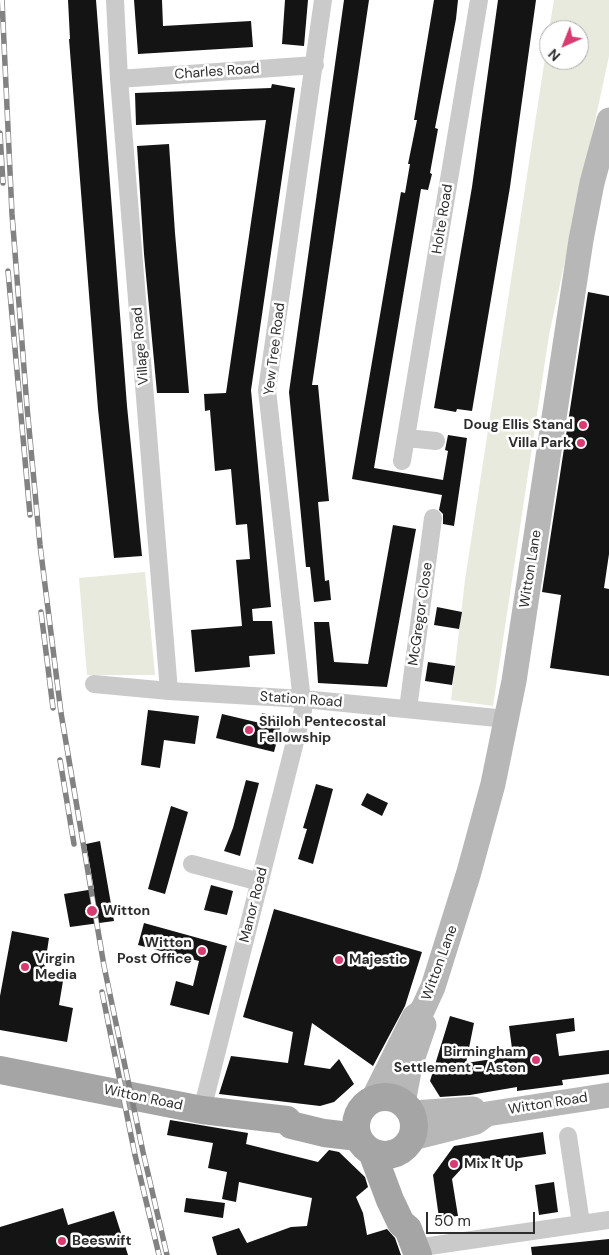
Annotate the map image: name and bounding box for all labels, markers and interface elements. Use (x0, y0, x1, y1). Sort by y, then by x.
north arrow (539, 20, 589, 70)
text: N (544, 45, 564, 65)
street label: Charles Road (174, 61, 260, 83)
street label: Holte Road (429, 183, 457, 255)
street label: Yew Tree Road (261, 302, 289, 396)
street label: Village Road (129, 306, 153, 386)
place label: Doug Ellis Stand (464, 417, 573, 433)
marker: Doug Ellis Stand (577, 419, 589, 431)
place label: Villa Park (508, 435, 571, 451)
marker: Villa Park (575, 437, 587, 449)
street label: Witton Lane (517, 529, 545, 609)
street label: McGregor Close (405, 561, 437, 667)
street label: Station Road (259, 689, 343, 711)
place label: Shiloh Pentecostal Fellowship (259, 714, 386, 746)
marker: Shiloh Pentecostal Fellowship (243, 724, 255, 736)
street label: Manor Road (237, 866, 271, 944)
place label: Witton (103, 903, 150, 919)
marker: Witton (85, 904, 99, 918)
street label: Witton Lane (419, 923, 461, 1003)
place label: Witton Post Office (117, 935, 192, 968)
marker: Witton Post Office (196, 945, 208, 957)
place label: Virgin Media (35, 951, 77, 984)
place label: Majestic (349, 952, 408, 968)
marker: Majestic (333, 954, 345, 966)
marker: Virgin Media (19, 961, 31, 973)
place label: Birmingham Settlement - Aston (394, 1044, 526, 1076)
marker: Birmingham Settlement - Aston (530, 1054, 542, 1066)
street label: Witton Road (102, 1081, 184, 1115)
street label: Witton Road (507, 1089, 589, 1119)
place label: Mix It Up (464, 1156, 523, 1172)
marker: Mix It Up (448, 1158, 460, 1170)
scale bar (429, 1202, 538, 1234)
text: 50 m (434, 1211, 471, 1231)
place label: Beeswift (72, 1233, 132, 1249)
marker: Beeswift (56, 1235, 68, 1247)

